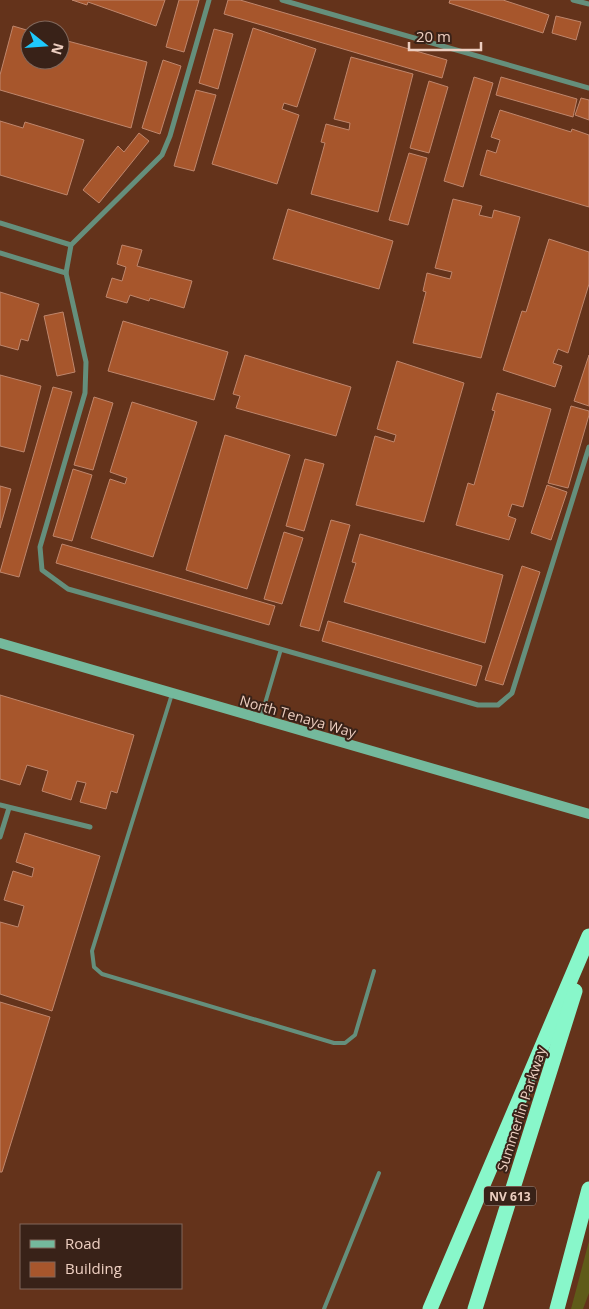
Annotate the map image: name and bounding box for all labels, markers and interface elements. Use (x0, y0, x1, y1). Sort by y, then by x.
north arrow (20, 20, 70, 70)
scale bar (409, 20, 482, 52)
text: 20 m (416, 26, 451, 46)
text: N (47, 41, 69, 57)
street label: North Tenaya Way (238, 690, 359, 742)
street label: Summerlin Parkway (492, 1043, 550, 1174)
road number: NV 613 (484, 1186, 536, 1206)
legend (20, 1224, 182, 1289)
text: Road (65, 1233, 101, 1253)
text: Building (65, 1258, 122, 1278)

